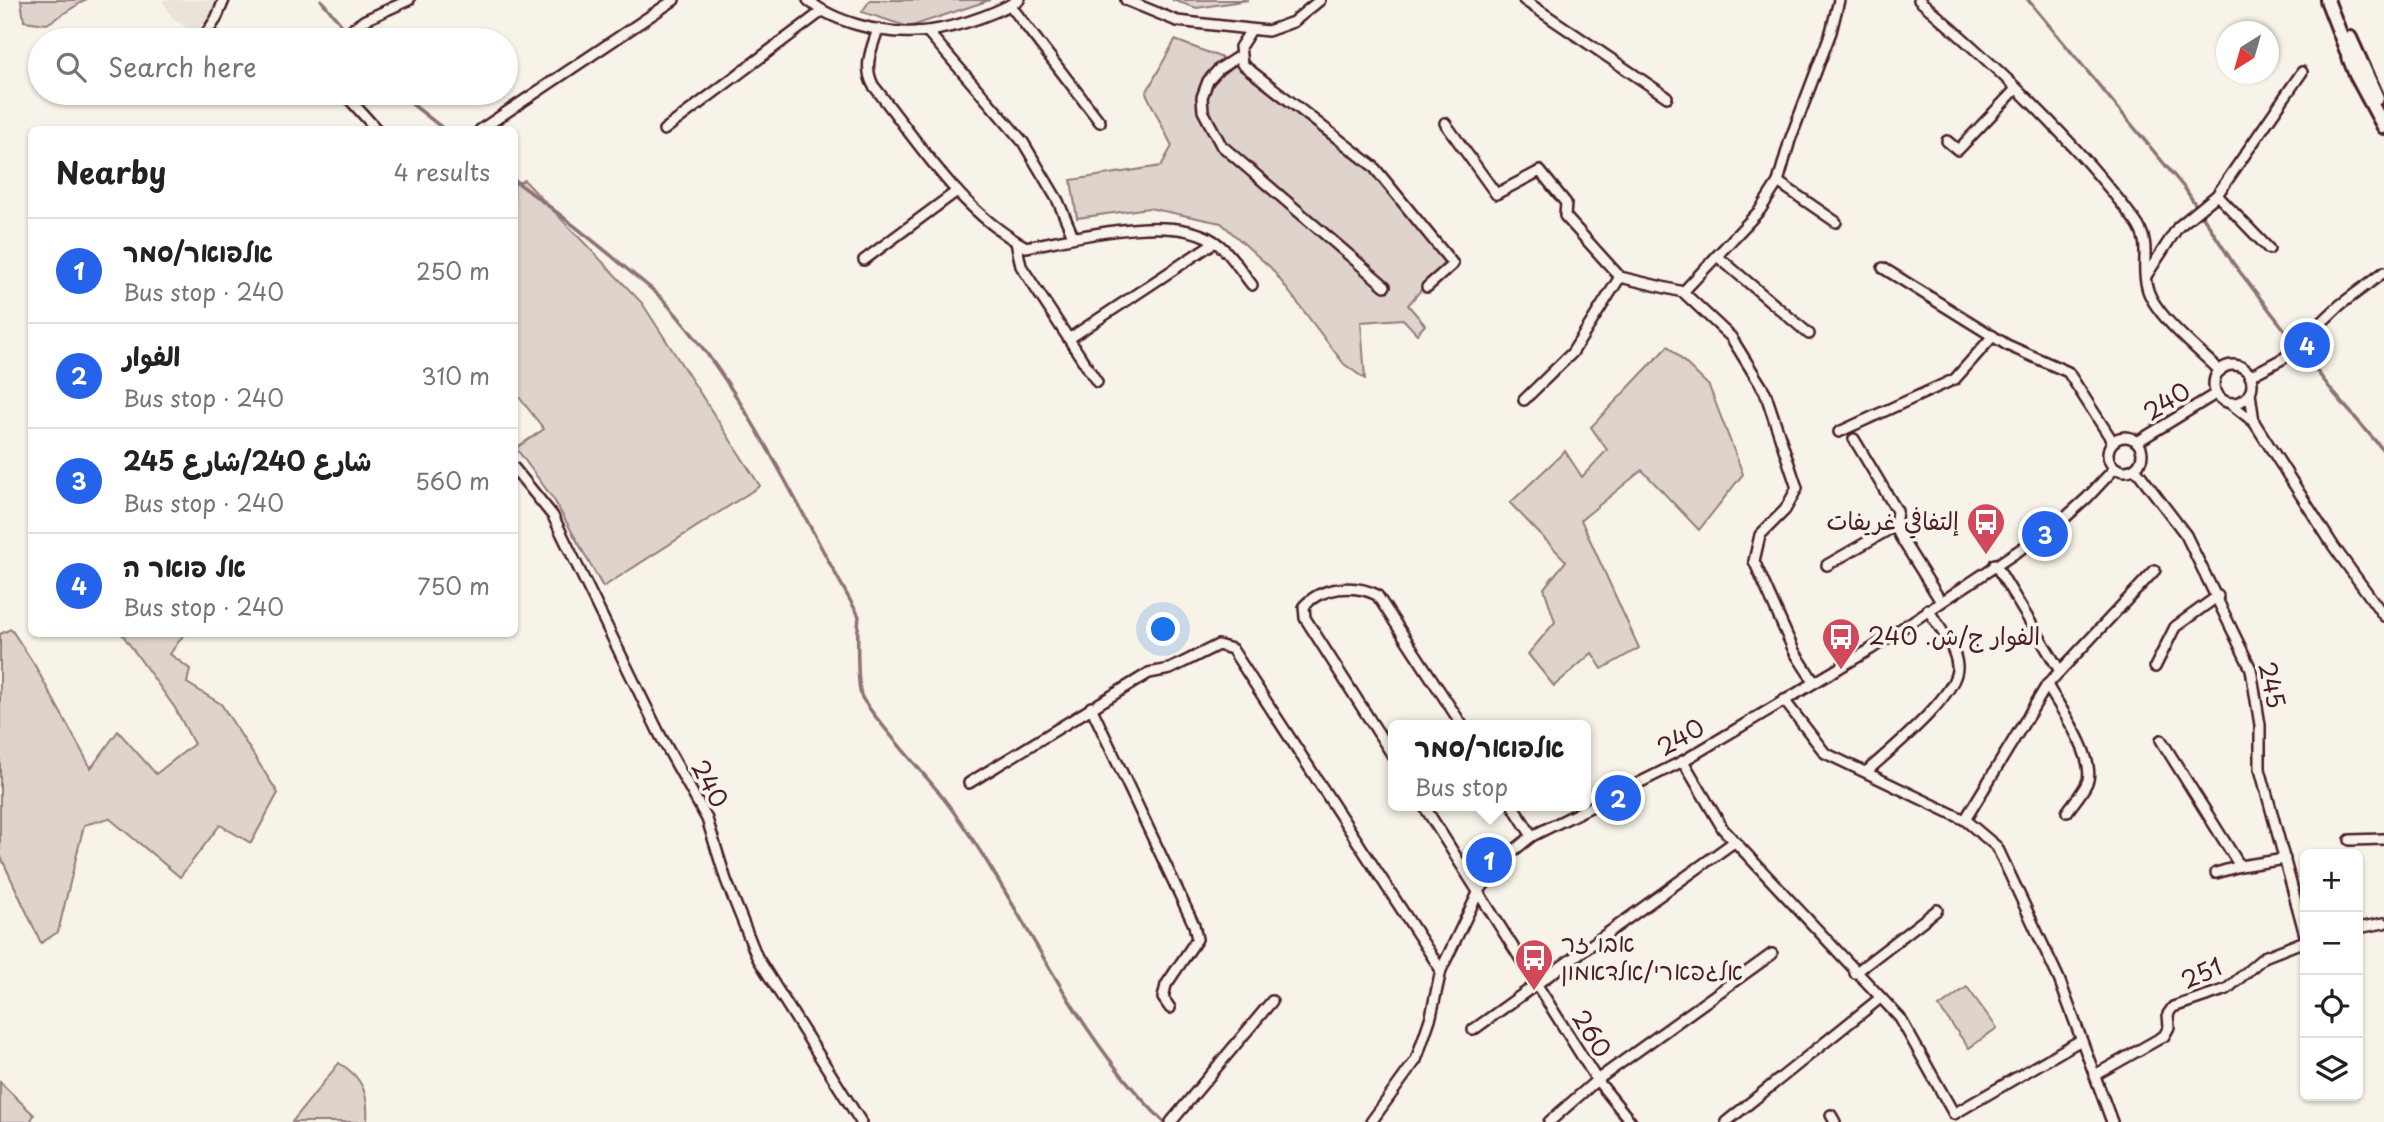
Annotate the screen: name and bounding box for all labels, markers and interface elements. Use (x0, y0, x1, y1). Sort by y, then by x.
north arrow (2216, 21, 2279, 84)
search box (28, 28, 518, 105)
text: Search here (108, 47, 257, 86)
icon: search (52, 48, 90, 86)
text: Nearby (56, 149, 166, 194)
text: 4 results (394, 154, 490, 189)
text: אלפואר/סמר (123, 232, 273, 271)
text: 1 (74, 253, 85, 288)
text: 250 m (416, 253, 490, 288)
text: Bus stop · 240 (123, 274, 284, 309)
pin: 4 (2284, 319, 2330, 371)
text: الفوار (123, 336, 180, 375)
text: 2 (71, 358, 87, 393)
text: 310 m (421, 358, 490, 393)
street label: 240 (2135, 372, 2197, 429)
text: Bus stop · 240 (123, 380, 284, 415)
text: شارع 240/شارع 245 (123, 441, 372, 480)
text: 3 (71, 463, 87, 498)
text: 560 m (415, 463, 490, 498)
text: Bus stop · 240 (123, 485, 284, 520)
bus stop icon: إلتفافي غريفات (1965, 501, 2007, 556)
place label: إلتفافي غريفات (1826, 502, 1959, 539)
pin: 3 (2022, 508, 2068, 560)
text: אל פואר ה (123, 547, 246, 586)
text: 4 (71, 568, 87, 603)
text: 750 m (417, 568, 490, 603)
text: Bus stop · 240 (123, 589, 284, 624)
your location (1146, 612, 1180, 646)
bus stop icon: الفوار ج/ش. 240 (1820, 616, 1862, 671)
place label: الفوار ج/ش. 240 (1868, 617, 2040, 653)
street label: 245 (2250, 658, 2296, 712)
street label: 240 (1649, 708, 1711, 764)
popup (1388, 720, 1591, 811)
text: אלפואר/סמר (1414, 727, 1565, 766)
street label: 240 (683, 753, 738, 813)
text: Bus stop (1414, 769, 1508, 804)
pin: 2 (1595, 772, 1641, 824)
pin: 1 (1466, 834, 1512, 886)
map controls (2300, 849, 2363, 1101)
button: + (2300, 849, 2363, 912)
button: − (2300, 912, 2363, 975)
place label: אבו זר אלגפארי/אלדאמון (1561, 924, 1743, 988)
bus stop icon: אבו זר אלגפארי/אלדאמון (1513, 937, 1555, 992)
street label: 251 (2175, 947, 2228, 997)
button: locate (2300, 975, 2363, 1038)
street label: 260 (1564, 1002, 1621, 1064)
button: layers (2300, 1038, 2363, 1101)

